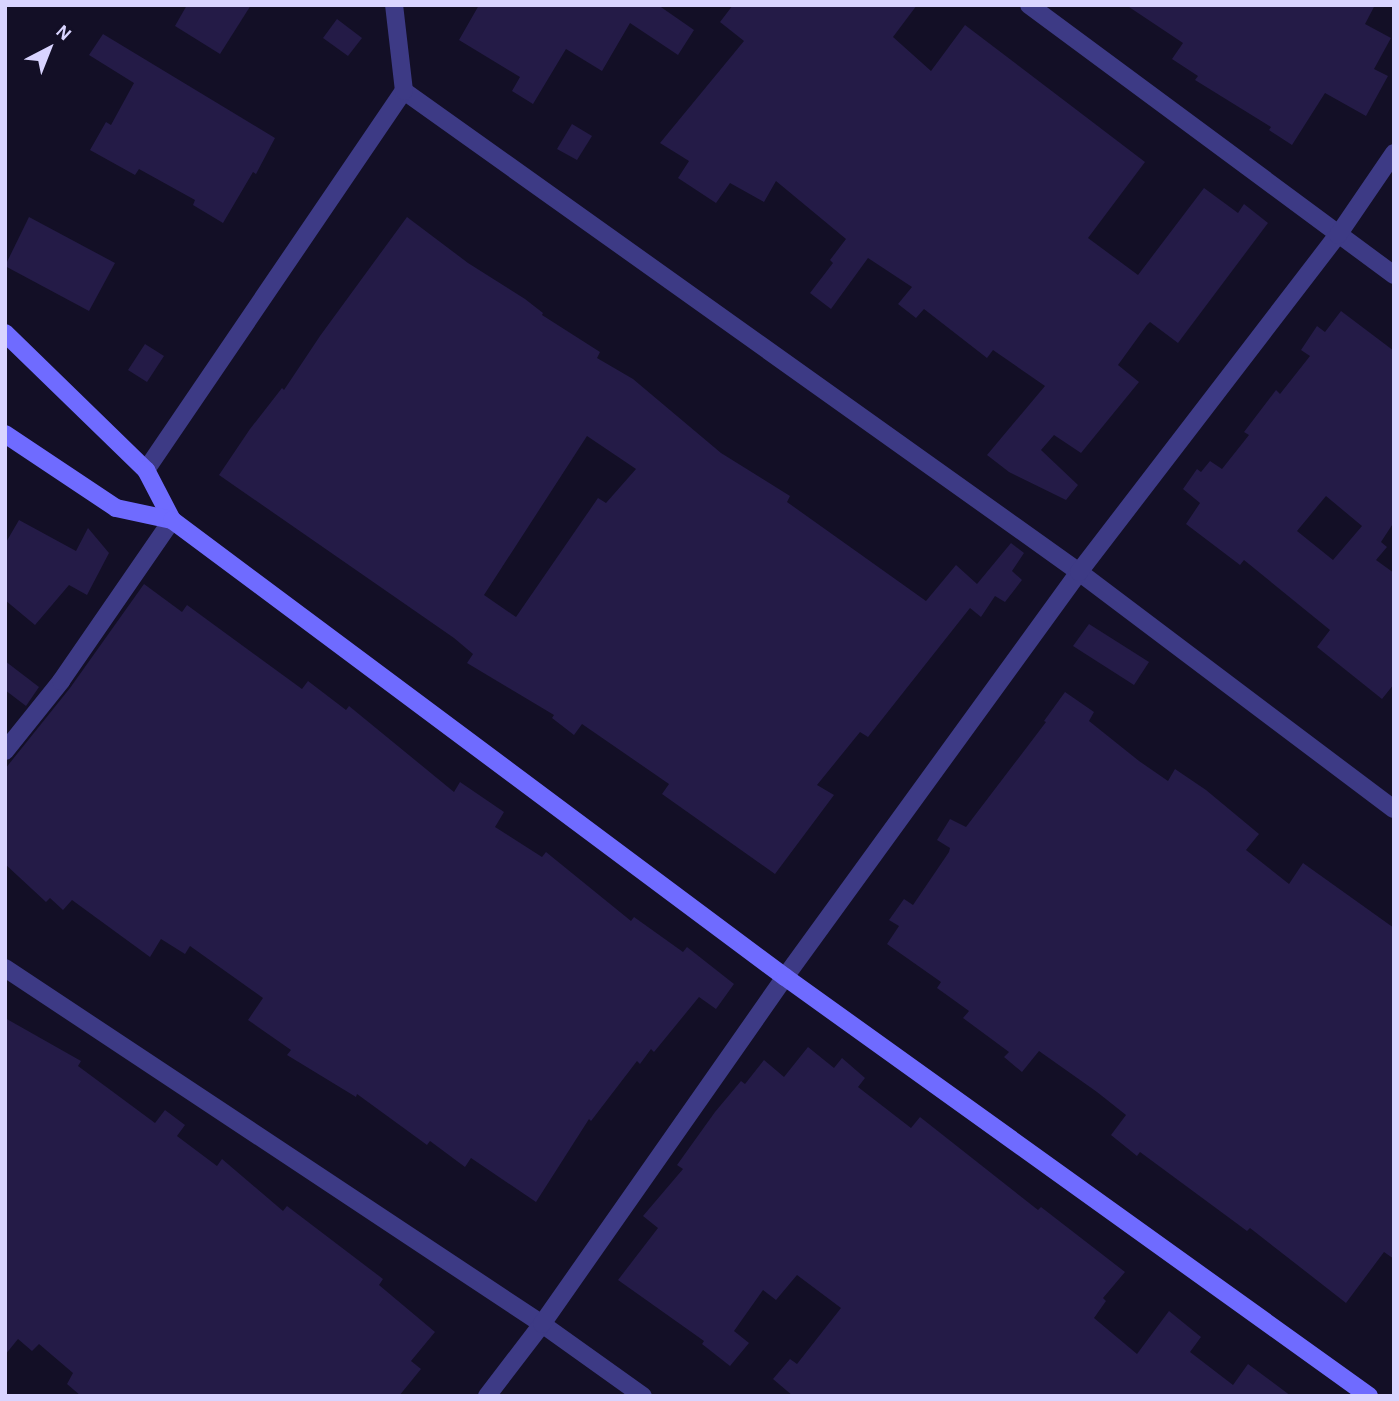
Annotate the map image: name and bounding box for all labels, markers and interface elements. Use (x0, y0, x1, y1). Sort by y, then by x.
north arrow (14, 14, 84, 84)
text: N (52, 22, 75, 45)

